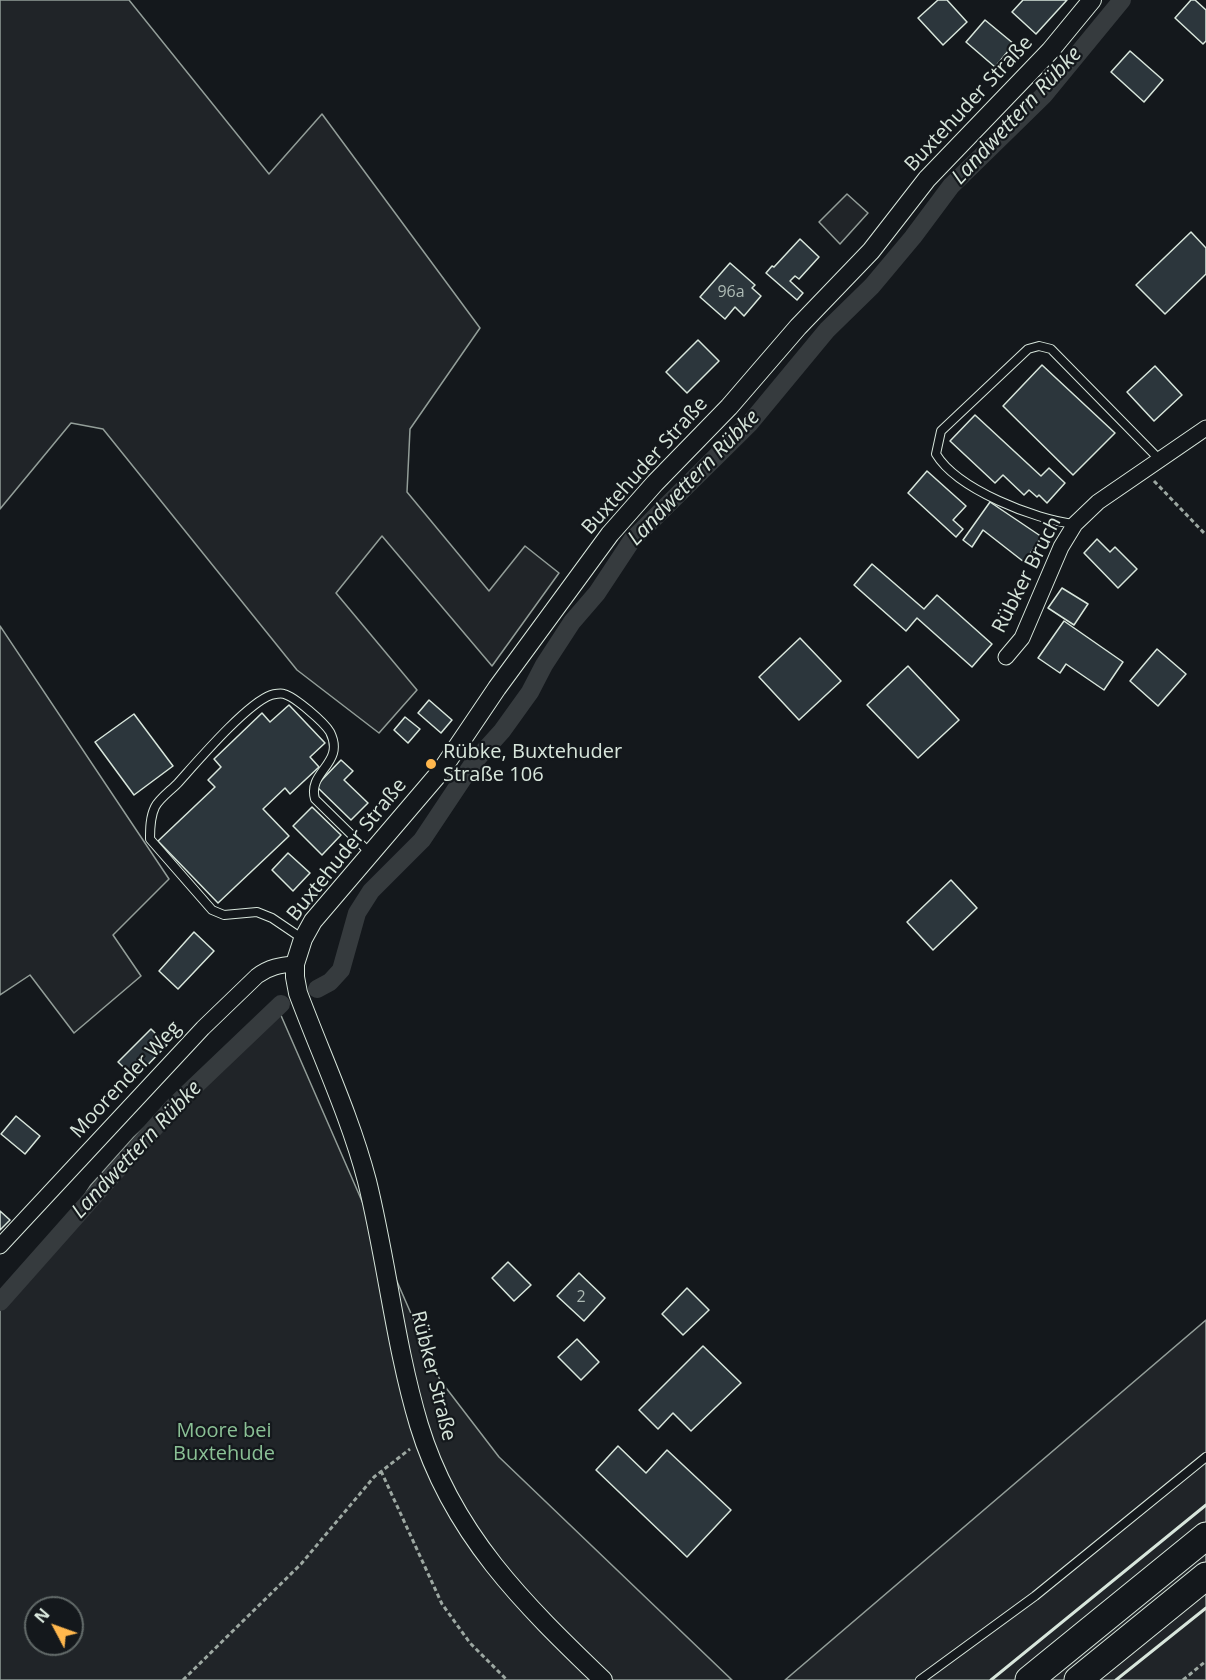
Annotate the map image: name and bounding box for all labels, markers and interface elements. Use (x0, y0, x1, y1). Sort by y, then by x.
street label: Buxtehuder Straße (900, 31, 1038, 177)
water label: Landwettern Rübke (947, 42, 1087, 190)
house number: 96a (717, 282, 745, 302)
street label: Buxtehuder Straße (577, 392, 713, 540)
water label: Landwettern Rübke (623, 405, 765, 551)
street label: Rübker Bruch (987, 513, 1067, 637)
place label: Rübke, Buxtehuder Straße 106 (443, 740, 622, 787)
marker: Rübke, Buxtehuder Straße 106 (424, 757, 438, 771)
street label: Buxtehuder Straße (282, 774, 412, 926)
street label: Moorender Weg (66, 1017, 186, 1143)
water label: Landwettern Rübke (67, 1076, 207, 1224)
house number: 2 (576, 1287, 586, 1307)
street label: Rübker Straße (405, 1309, 461, 1443)
park label: Moore bei Buxtehude (173, 1419, 275, 1466)
north arrow (24, 1596, 84, 1656)
text: N (29, 1603, 54, 1628)

